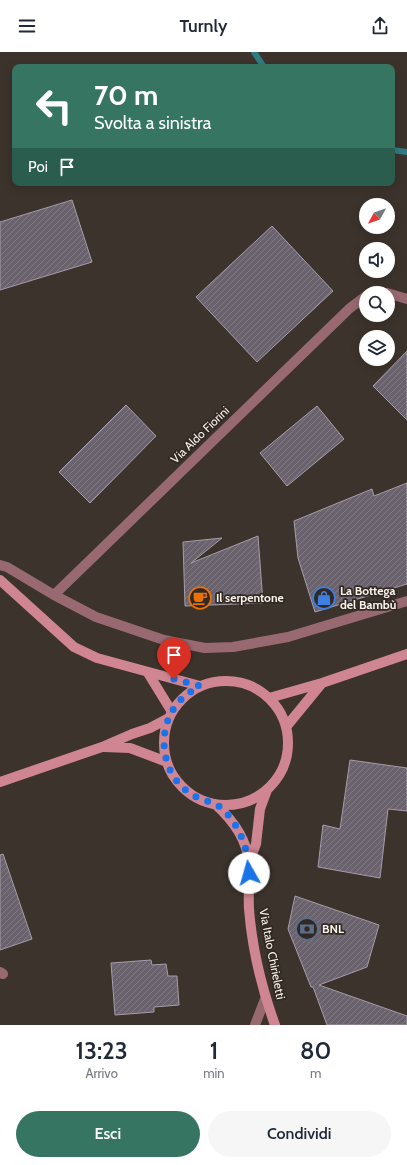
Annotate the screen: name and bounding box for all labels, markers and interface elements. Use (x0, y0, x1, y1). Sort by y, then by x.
icon: menu (16, 15, 38, 37)
text: Turnly (180, 15, 227, 37)
icon: share (369, 15, 391, 37)
text: 70 m (94, 78, 158, 112)
icon: left (28, 80, 80, 132)
text: Svolta a sinistra (94, 112, 211, 134)
icon: arrive (56, 156, 78, 178)
text: Poi (28, 158, 48, 176)
north arrow (359, 198, 395, 234)
map controls (359, 198, 395, 366)
button: sound (359, 242, 395, 278)
button: search (359, 286, 395, 322)
button: layers (359, 330, 395, 366)
street label: Via Aldo Fiorini (167, 403, 232, 466)
place label: La Bottega del Bambù (340, 583, 396, 612)
cafe icon: Il serpentone (187, 585, 213, 611)
shop icon: La Bottega del Bambù (311, 585, 337, 611)
place label: Il serpentone (216, 590, 284, 605)
pin (157, 638, 191, 679)
icon: arrive (163, 644, 185, 666)
position arrow (228, 852, 270, 894)
street label: Via Italo Chirieletti (256, 907, 289, 1001)
bank icon: BNL (294, 916, 320, 942)
place label: BNL (322, 921, 344, 936)
text: 13:23 (75, 1036, 128, 1065)
text: 1 (210, 1036, 218, 1065)
text: 80 (300, 1036, 331, 1065)
text: Arrivo (85, 1065, 118, 1081)
text: min (203, 1065, 225, 1081)
text: m (310, 1065, 321, 1081)
button: Esci (16, 1111, 200, 1157)
button: Condividi (208, 1111, 391, 1157)

